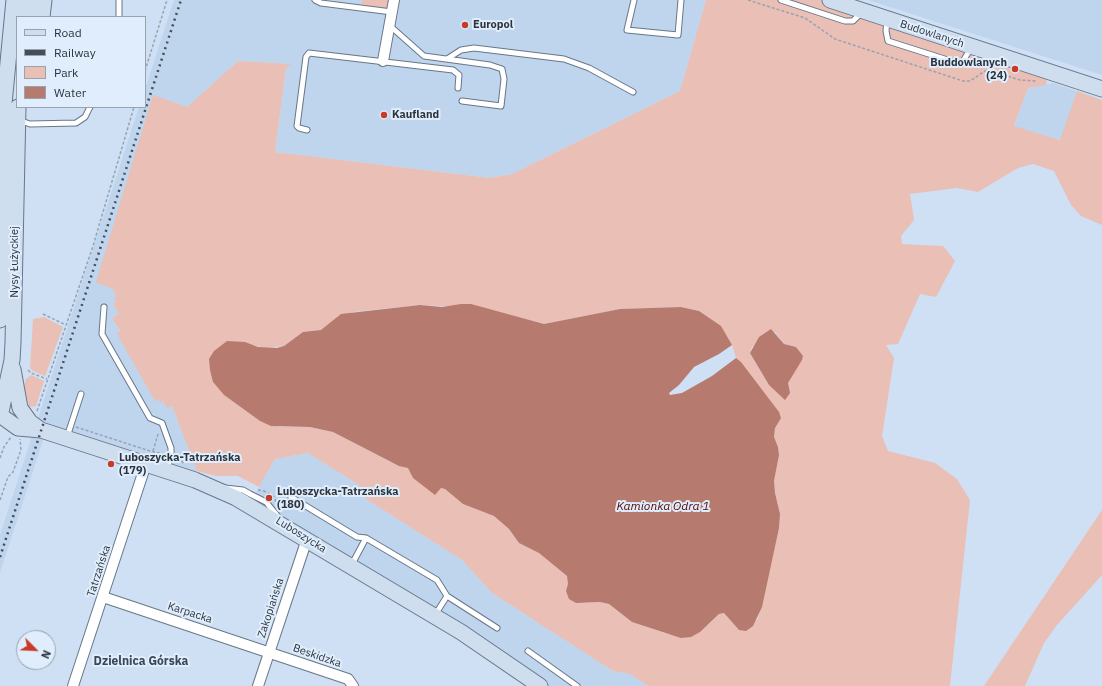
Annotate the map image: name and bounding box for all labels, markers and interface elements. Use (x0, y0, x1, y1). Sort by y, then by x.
legend (16, 16, 146, 108)
street label: Budowlanych (898, 17, 966, 51)
place label: Europol (473, 18, 513, 32)
marker: Europol (460, 20, 470, 30)
text: Road (54, 25, 82, 40)
text: Railway (54, 45, 96, 60)
place label: Buddowlanych (24) (930, 56, 1007, 82)
marker: Buddowlanych (24) (1010, 64, 1020, 74)
text: Park (54, 65, 78, 80)
text: Water (54, 85, 86, 100)
place label: Kaufland (392, 108, 439, 122)
marker: Kaufland (379, 110, 389, 120)
street label: Nysy Łużyckiej (8, 226, 22, 298)
place label: Luboszycka-Tatrzańska (179) (119, 451, 240, 477)
marker: Luboszycka-Tatrzańska (179) (106, 459, 116, 469)
place label: Luboszycka-Tatrzańska (180) (277, 485, 398, 511)
marker: Luboszycka-Tatrzańska (180) (264, 493, 274, 503)
water label: Kamionka Odra 1 (617, 500, 709, 514)
street label: Luboszycka (273, 514, 329, 556)
street label: Tatrzańska (84, 544, 114, 598)
street label: Zakopiańska (255, 576, 287, 640)
street label: Karpacka (166, 600, 214, 626)
north arrow (16, 630, 56, 670)
street label: Beskidzka (291, 642, 343, 670)
text: N (38, 648, 54, 661)
district label: Dzielnica Górska (94, 655, 188, 669)

